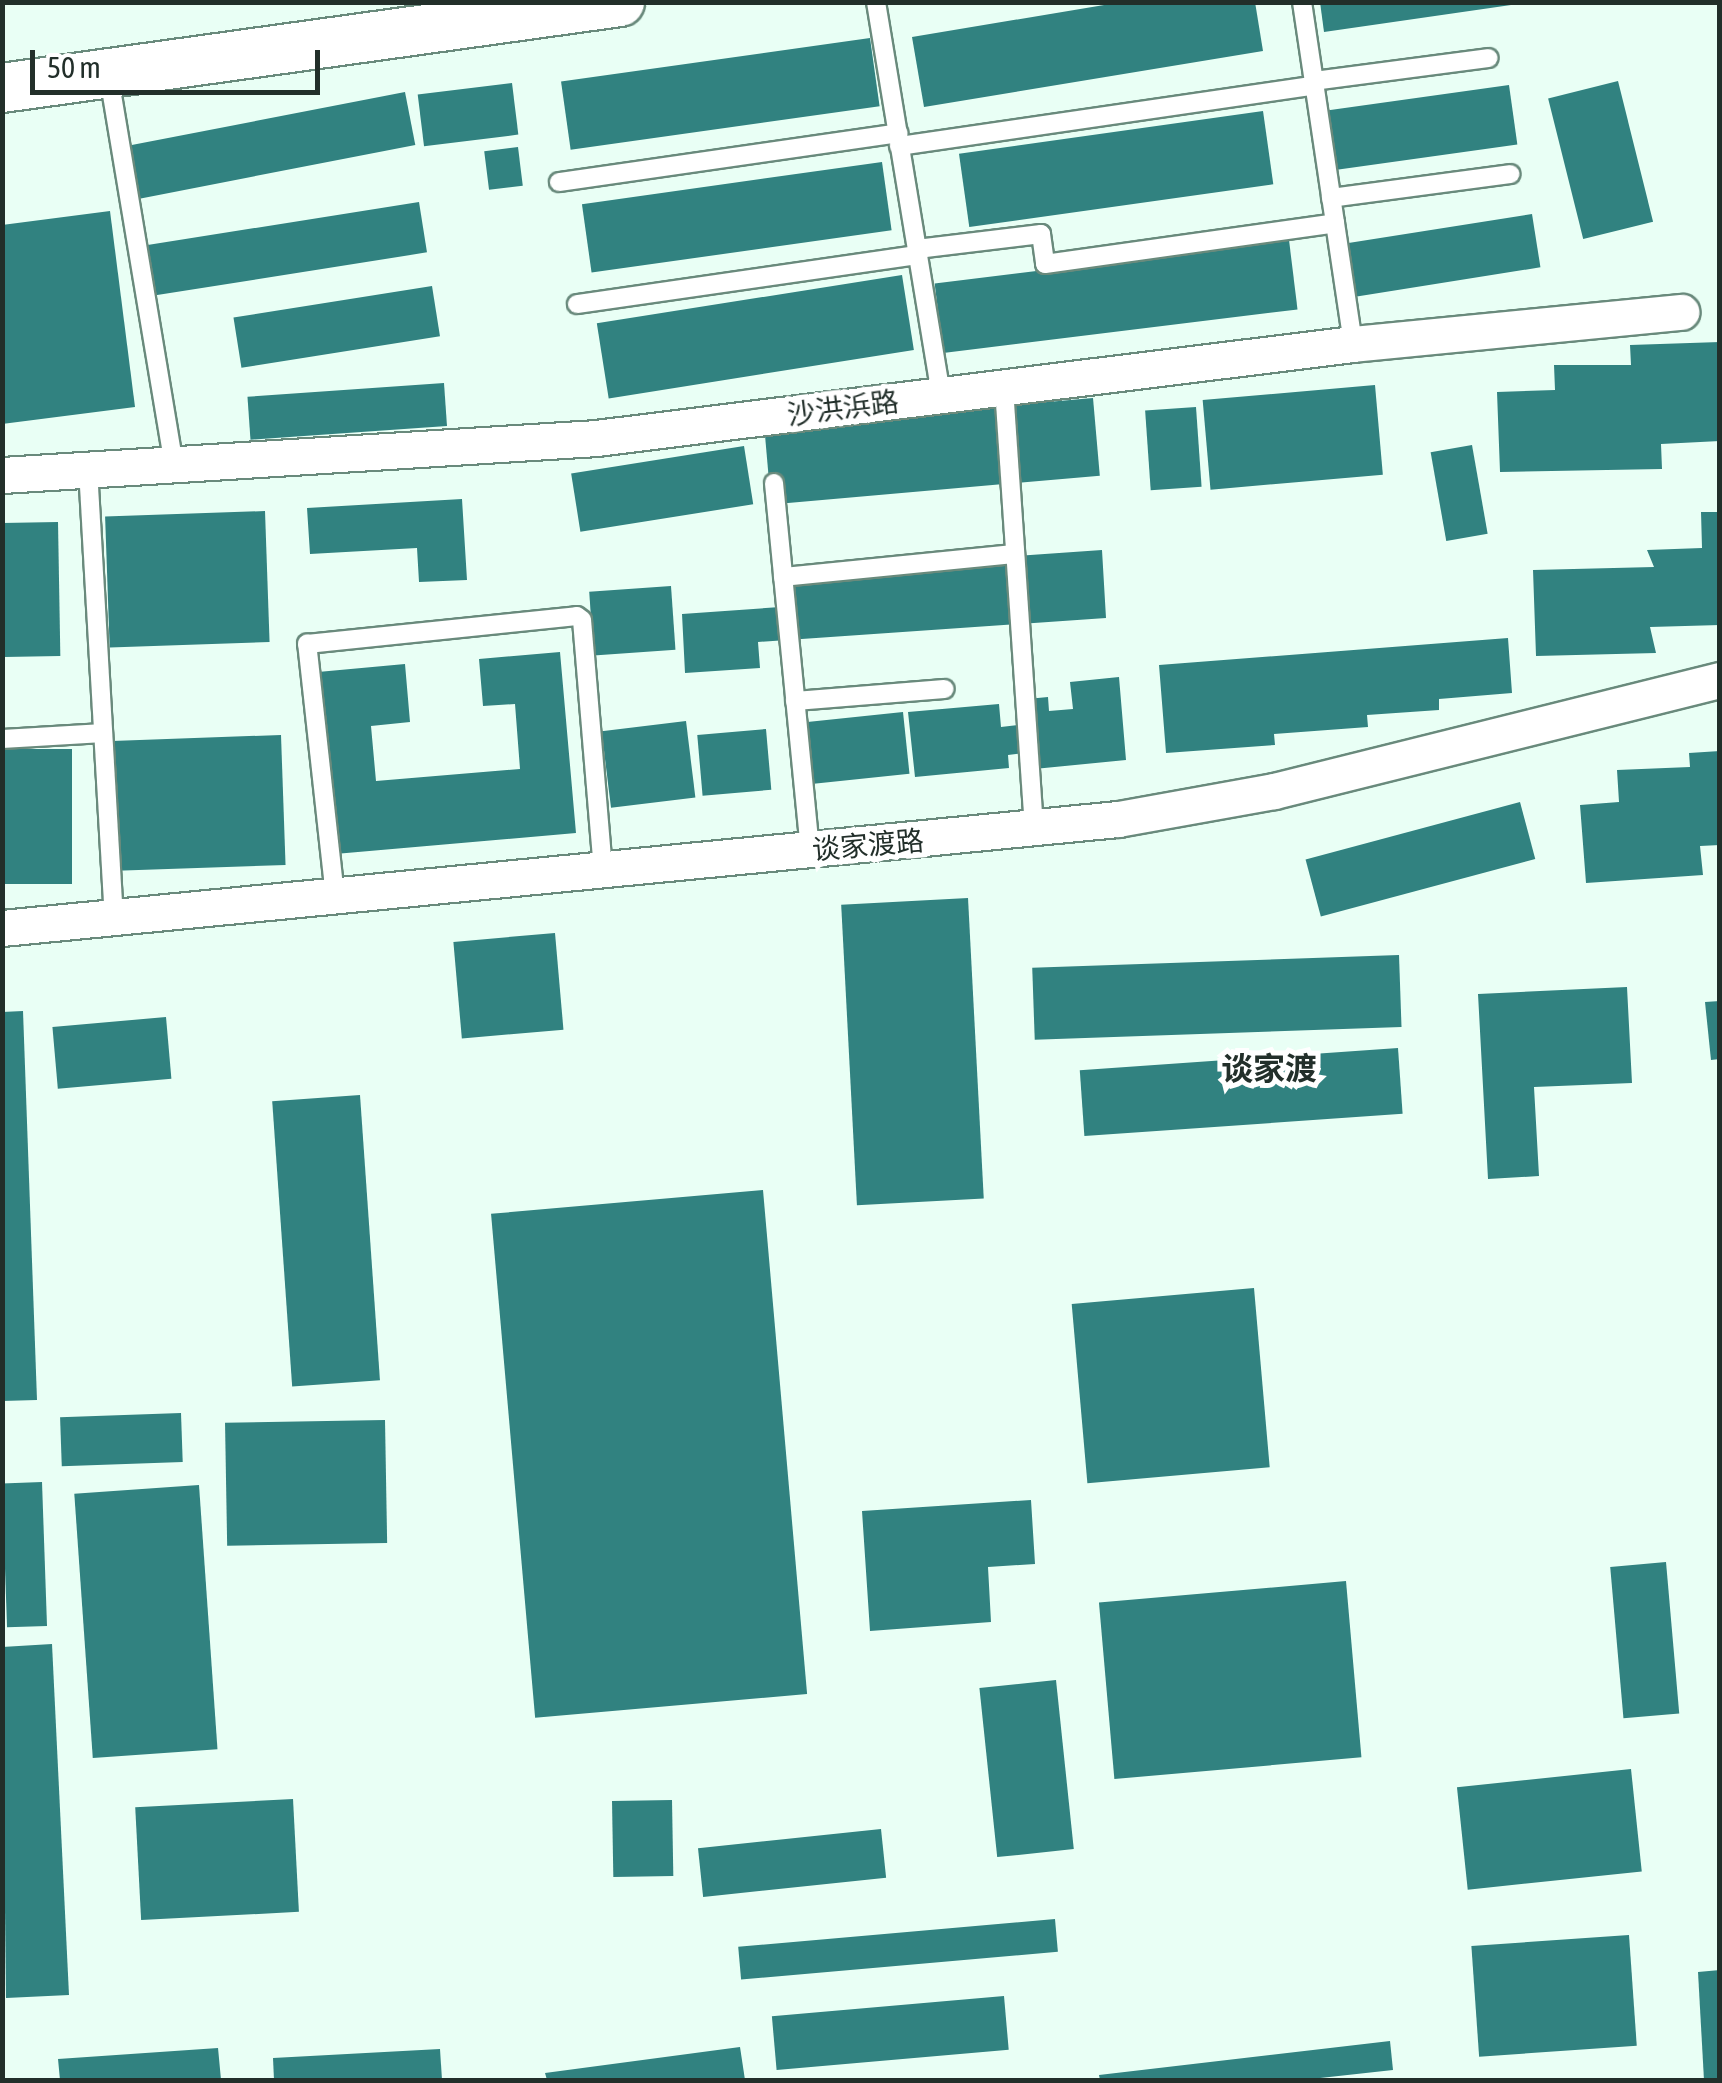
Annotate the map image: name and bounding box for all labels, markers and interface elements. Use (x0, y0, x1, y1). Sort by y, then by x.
scale bar (35, 30, 325, 92)
text: 50 m (47, 50, 101, 84)
street label: 沙洪浜路 (785, 385, 901, 431)
street label: 谈家渡路 (811, 823, 925, 867)
district label: 谈家渡 (1221, 1050, 1317, 1088)

